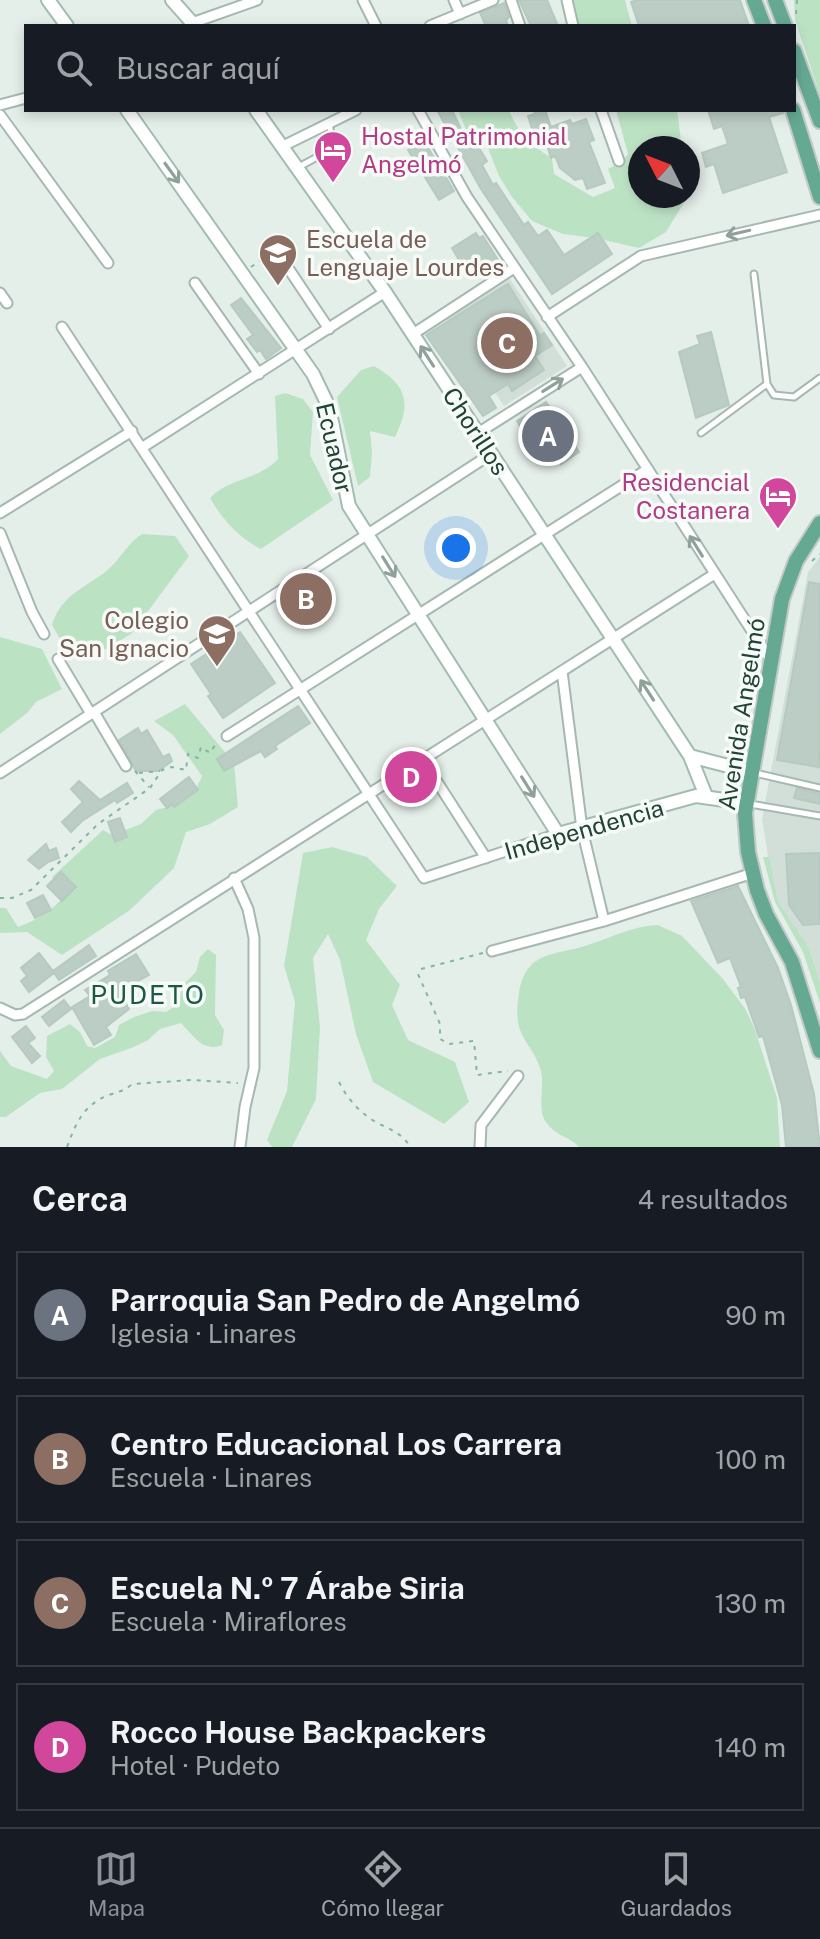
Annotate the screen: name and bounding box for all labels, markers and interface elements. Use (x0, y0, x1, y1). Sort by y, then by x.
search box (24, 24, 796, 112)
icon: search (52, 46, 96, 90)
text: Buscar aquí (116, 50, 280, 86)
place label: Hostal Patrimonial Angelmó (361, 122, 568, 178)
hotel icon: Hostal Patrimonial Angelmó (312, 129, 354, 184)
north arrow (628, 136, 700, 208)
one-way arrow (164, 162, 180, 184)
place label: Escuela de Lenguaje Lourdes (306, 225, 504, 281)
one-way arrow (726, 227, 751, 242)
school or university icon: Escuela de Lenguaje Lourdes (257, 232, 299, 287)
pin: C (481, 313, 533, 373)
one-way arrow (419, 345, 435, 368)
one-way arrow (541, 376, 564, 392)
street label: Chorillos (437, 382, 515, 480)
street label: Ecuador (311, 400, 359, 496)
pin: A (522, 406, 574, 466)
place label: Residencial Costanera (621, 468, 750, 524)
hotel icon: Residencial Costanera (757, 475, 799, 530)
your location (436, 528, 476, 568)
one-way arrow (687, 535, 703, 558)
one-way arrow (382, 555, 398, 578)
pin: B (280, 569, 332, 629)
place label: Colegio San Ignacio (59, 606, 189, 662)
school or university icon: Colegio San Ignacio (196, 613, 238, 668)
street label: Avenida Angelmó (712, 616, 770, 812)
one-way arrow (638, 680, 655, 702)
pin: D (385, 747, 437, 807)
one-way arrow (520, 775, 536, 798)
street label: Independencia (501, 793, 667, 865)
district label: PUDETO (90, 979, 206, 1010)
text: Cerca (32, 1179, 128, 1219)
text: 4 resultados (638, 1184, 788, 1215)
text: Parroquia San Pedro de Angelmó (110, 1282, 580, 1318)
text: A (51, 1300, 69, 1331)
text: 90 m (725, 1300, 786, 1331)
text: Iglesia · Linares (110, 1318, 296, 1349)
text: Centro Educacional Los Carrera (110, 1426, 562, 1462)
text: B (51, 1444, 69, 1475)
text: 100 m (715, 1444, 786, 1475)
text: Escuela · Linares (110, 1462, 312, 1493)
text: Escuela N.º 7 Árabe Siria (110, 1570, 465, 1606)
text: C (51, 1588, 69, 1619)
text: 130 m (714, 1588, 786, 1619)
text: Escuela · Miraflores (110, 1606, 347, 1637)
text: Rocco House Backpackers (110, 1714, 486, 1750)
text: D (51, 1732, 69, 1763)
text: 140 m (714, 1732, 786, 1763)
text: Hotel · Pudeto (110, 1750, 280, 1781)
tab: Mapa (88, 1847, 145, 1921)
tab: Cómo llegar (321, 1847, 444, 1921)
tab: Guardados (620, 1847, 732, 1921)

